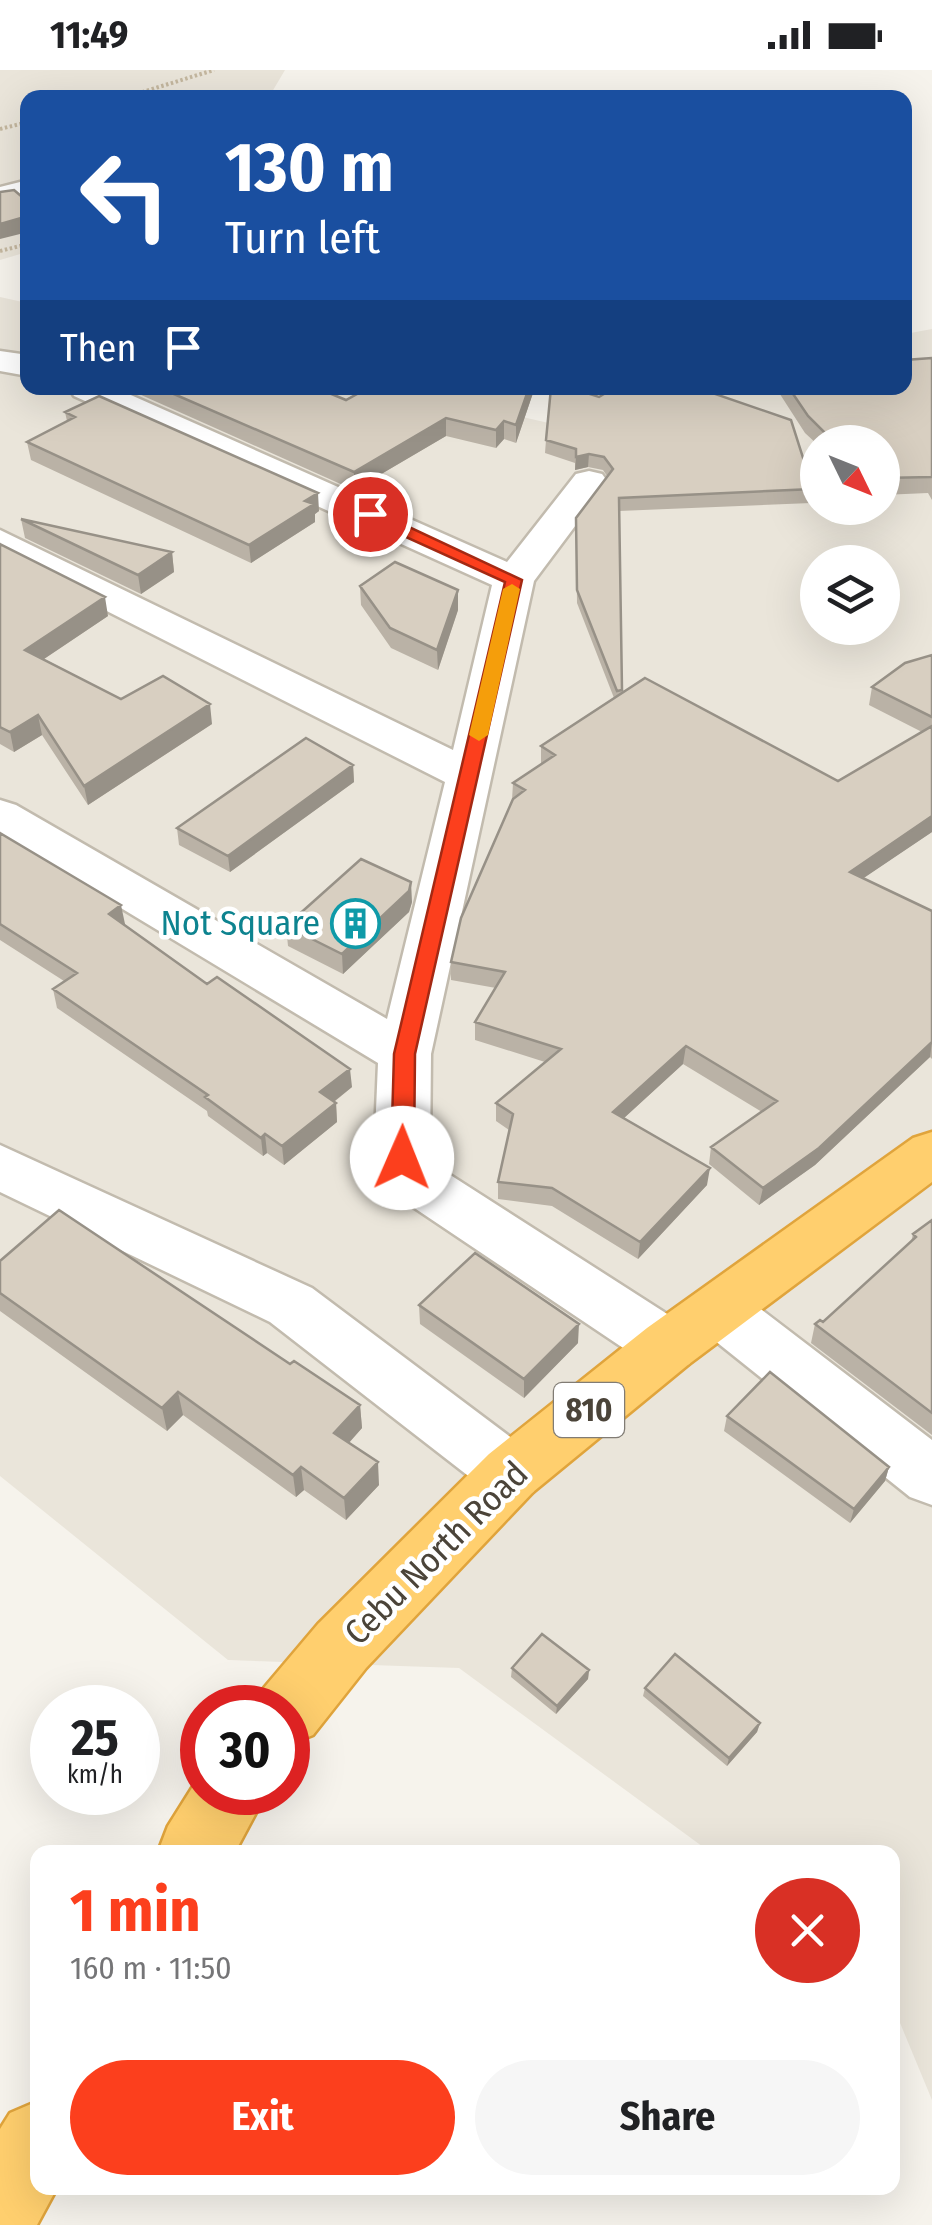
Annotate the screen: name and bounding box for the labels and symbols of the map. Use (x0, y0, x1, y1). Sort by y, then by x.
north arrow (800, 425, 900, 525)
pin (328, 472, 413, 557)
building icon: Not Square (329, 897, 381, 949)
place label: Not Square (161, 902, 320, 944)
position arrow (350, 1106, 454, 1210)
road number: 810 (554, 1383, 624, 1437)
street label: Cebu North Road (336, 1453, 536, 1653)
speed limit sign: 30 (180, 1685, 310, 1815)

